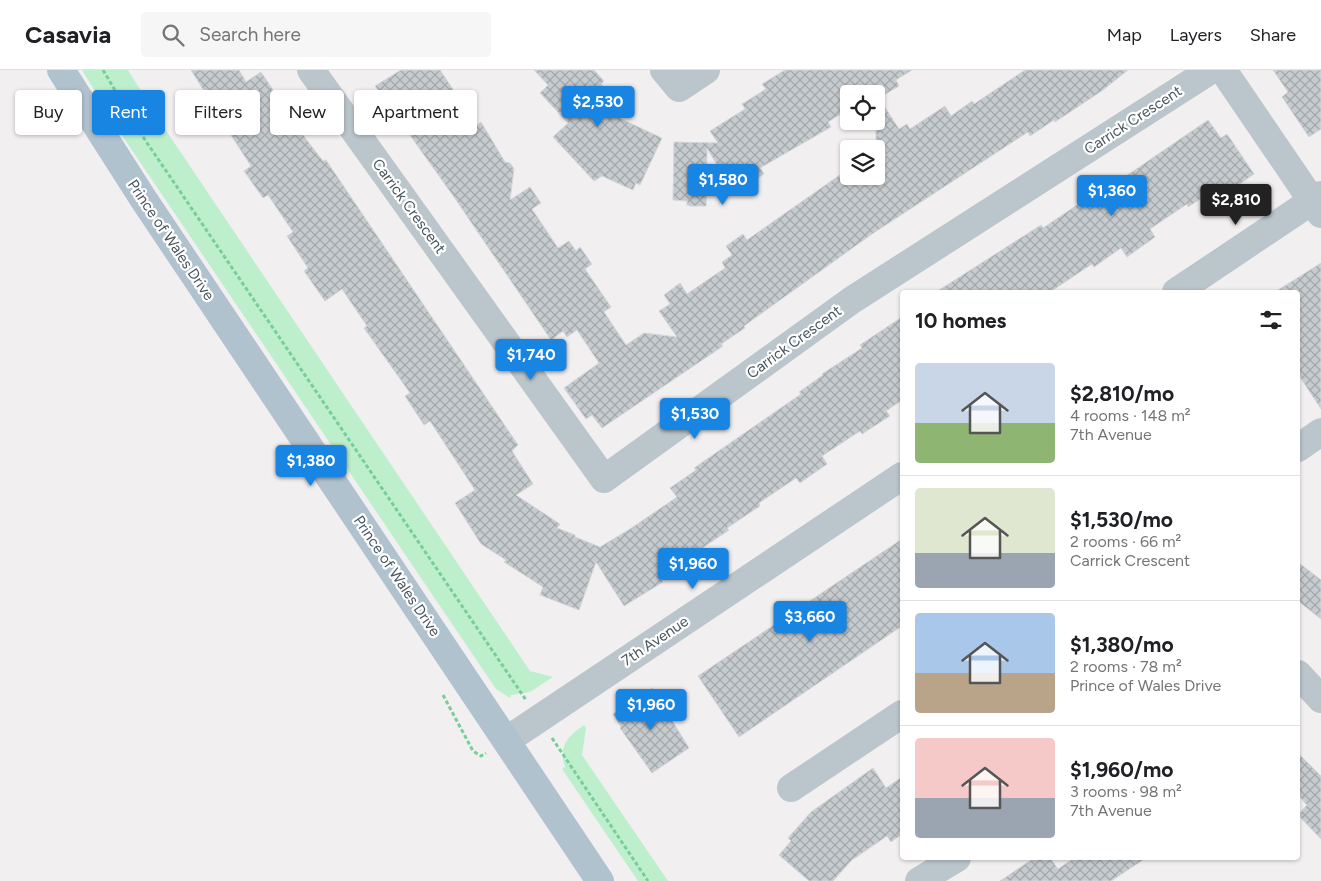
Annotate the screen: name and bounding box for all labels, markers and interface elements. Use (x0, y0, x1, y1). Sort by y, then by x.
search box (141, 12, 491, 57)
text: Casavia (25, 20, 111, 49)
icon: search (159, 21, 187, 49)
text: Search here (199, 23, 301, 46)
text: Map (1107, 24, 1142, 46)
text: Layers (1170, 24, 1222, 46)
text: Share (1250, 24, 1296, 46)
street label: Carrick Crescent (1081, 82, 1185, 158)
pin: $2,530 (557, 85, 639, 128)
map controls (840, 85, 885, 185)
button: locate (840, 85, 885, 130)
chip: Buy (15, 90, 82, 135)
chip: Rent (92, 90, 165, 135)
chip: Filters (175, 90, 260, 135)
chip: New (270, 90, 344, 135)
chip: Apartment (354, 90, 477, 135)
text: $2,530 (573, 92, 623, 111)
button: layers (840, 140, 885, 185)
street label: Carrick Crescent (369, 155, 450, 257)
pin: $1,580 (682, 164, 764, 206)
text: $1,580 (698, 170, 748, 189)
pin: $1,360 (1071, 174, 1153, 217)
street label: Prince of Wales Drive (124, 176, 218, 304)
text: $1,360 (1088, 181, 1136, 200)
pin: $2,810 (1195, 184, 1277, 226)
text: $2,810 (1211, 190, 1261, 209)
street label: Carrick Crescent (743, 301, 845, 382)
icon: filters (1257, 306, 1285, 334)
text: 10 homes (915, 308, 1006, 333)
pin: $1,740 (490, 338, 572, 381)
text: $1,740 (506, 345, 556, 364)
text: $2,810/mo (1070, 381, 1174, 406)
icon: home (955, 383, 1015, 443)
pin: $1,530 (654, 398, 736, 440)
text: $1,530 (671, 404, 719, 423)
text: 4 rooms · 148 m² (1070, 406, 1191, 425)
text: 7th Avenue (1070, 425, 1152, 444)
pin: $1,380 (270, 444, 352, 487)
text: $1,380 (287, 451, 335, 470)
text: $1,530/mo (1070, 507, 1173, 532)
icon: home (955, 508, 1015, 568)
street label: Prince of Wales Drive (350, 512, 444, 640)
text: 2 rooms · 66 m² (1070, 532, 1181, 551)
pin: $1,960 (652, 548, 734, 590)
text: Carrick Crescent (1070, 551, 1190, 570)
text: $1,960 (669, 554, 717, 573)
pin: $3,660 (769, 600, 851, 643)
text: $3,660 (785, 607, 835, 626)
street label: 7th Avenue (618, 612, 692, 670)
text: $1,380/mo (1070, 632, 1174, 657)
icon: home (955, 633, 1015, 693)
text: 2 rooms · 78 m² (1070, 657, 1182, 676)
text: Prince of Wales Drive (1070, 676, 1221, 695)
pin: $1,960 (610, 688, 692, 731)
text: $1,960 (627, 695, 675, 714)
text: $1,960/mo (1070, 757, 1173, 782)
icon: home (955, 758, 1015, 818)
text: 3 rooms · 98 m² (1070, 782, 1182, 801)
text: 7th Avenue (1070, 801, 1152, 820)

